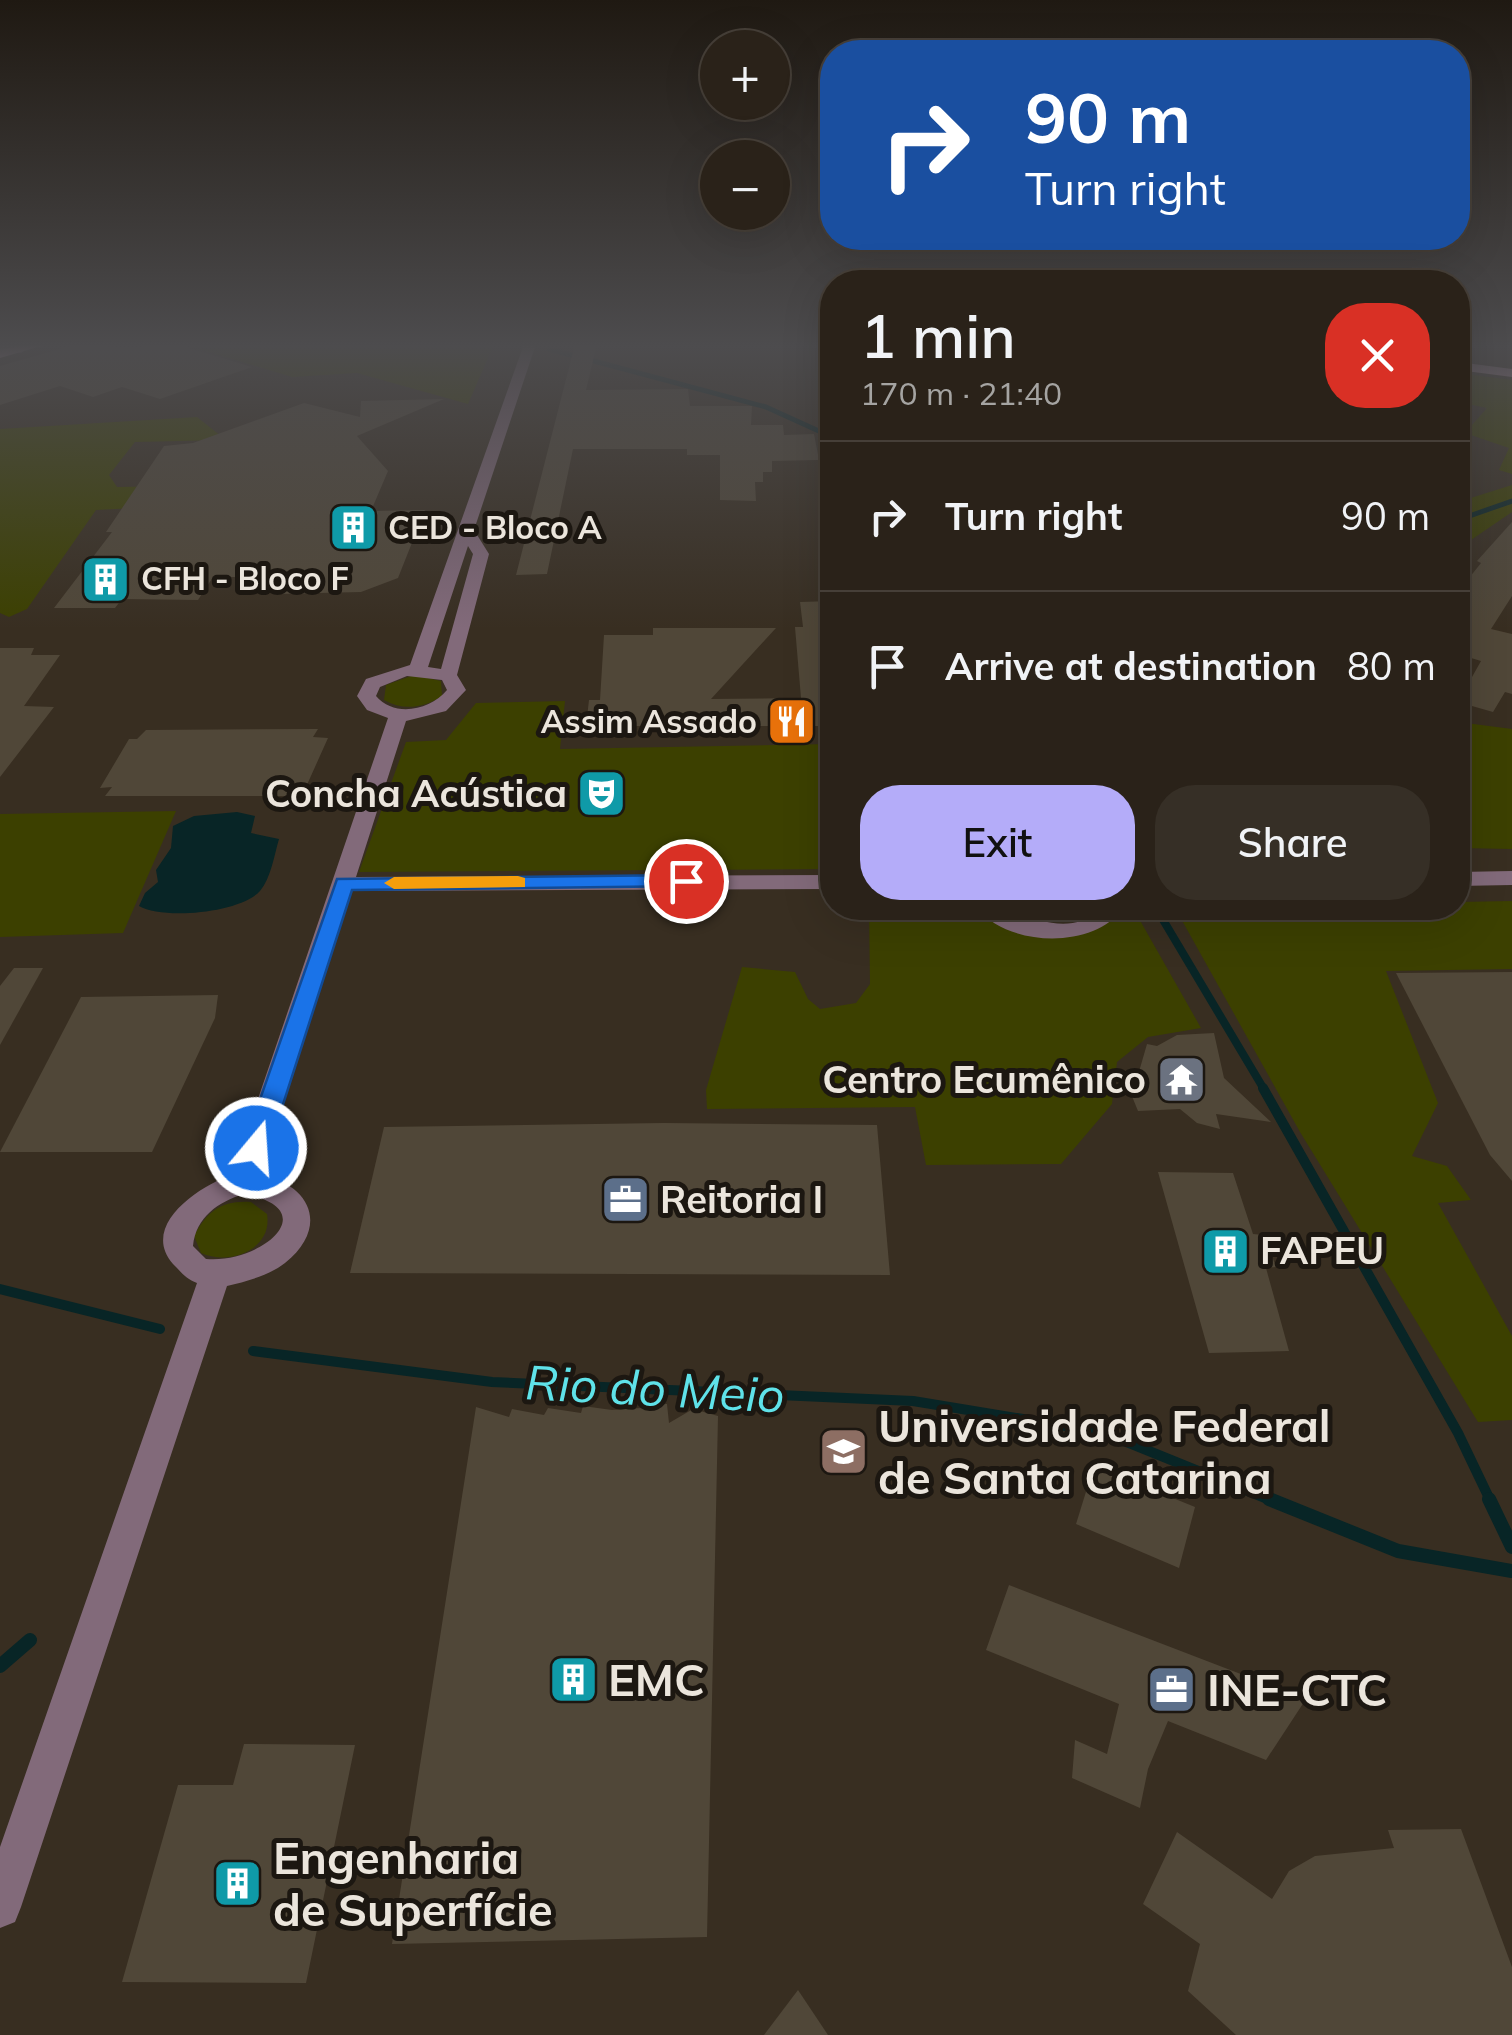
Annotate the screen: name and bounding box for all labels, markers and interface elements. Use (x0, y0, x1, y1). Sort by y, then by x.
map controls (700, 30, 790, 230)
button: + (700, 30, 790, 120)
text: 90 m (1025, 73, 1191, 161)
icon: right (860, 80, 990, 210)
button: − (700, 140, 790, 230)
text: Turn right (1025, 160, 1226, 216)
text: 1 min (860, 298, 1016, 373)
button: close (1325, 303, 1430, 408)
text: 170 m · 21:40 (860, 373, 1062, 413)
icon: right (860, 489, 915, 544)
text: Turn right (945, 492, 1122, 540)
text: 90 m (1341, 492, 1430, 540)
building icon: CED - Bloco A (327, 502, 379, 554)
place label: CED - Bloco A (388, 507, 602, 547)
building icon: CFH - Bloco F (80, 553, 132, 605)
place label: CFH - Bloco F (141, 558, 349, 598)
icon: arrive (860, 639, 915, 694)
text: Arrive at destination (945, 642, 1317, 690)
text: 80 m (1347, 642, 1436, 690)
restaurant icon: Assim Assado (766, 696, 818, 748)
place label: Assim Assado (541, 701, 757, 741)
theatre icon: Concha Acústica (576, 768, 628, 820)
place label: Concha Acústica (265, 769, 567, 817)
button: Exit (860, 785, 1135, 900)
button: Share (1155, 785, 1430, 900)
pin (644, 839, 729, 924)
icon: arrive (659, 854, 714, 909)
temple icon: Centro Ecumênico (1155, 1054, 1207, 1106)
place label: Centro Ecumênico (822, 1055, 1146, 1103)
position arrow (204, 1096, 308, 1200)
office icon: Reitoria I (599, 1174, 651, 1226)
place label: Reitoria I (660, 1175, 823, 1223)
building icon: FAPEU (1199, 1225, 1251, 1277)
place label: FAPEU (1260, 1226, 1384, 1274)
water label: Rio do Meio (524, 1351, 786, 1425)
place label: Universidade Federal de Santa Catarina (878, 1397, 1331, 1505)
school or university icon: Universidade Federal de Santa Catarina (817, 1426, 869, 1478)
place label: EMC (608, 1651, 705, 1707)
building icon: EMC (547, 1654, 599, 1706)
place label: INE-CTC (1207, 1661, 1387, 1717)
office icon: INE-CTC (1146, 1664, 1198, 1716)
place label: Engenharia de Superfície (273, 1829, 553, 1937)
building icon: Engenharia de Superfície (212, 1858, 264, 1910)

